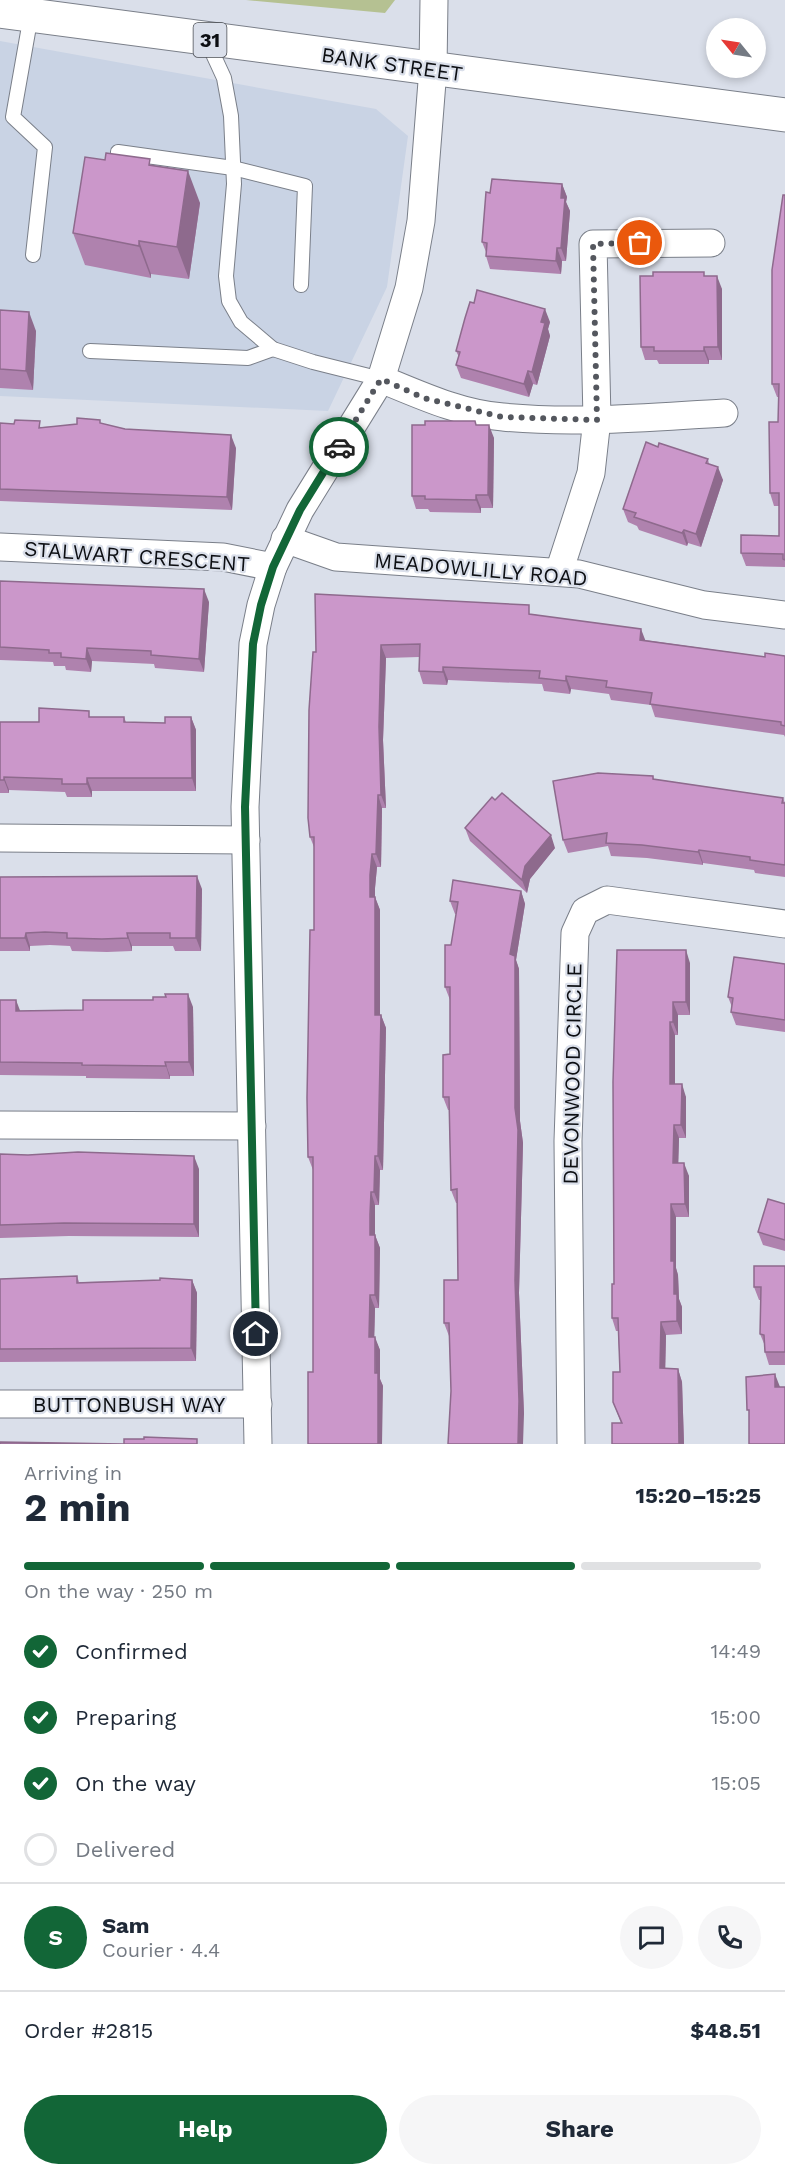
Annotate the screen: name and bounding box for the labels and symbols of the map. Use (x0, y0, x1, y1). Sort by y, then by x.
north arrow (706, 18, 766, 78)
road number: 31 (194, 23, 226, 57)
street label: BANK STREET (320, 42, 465, 86)
pin (614, 217, 665, 268)
courier (309, 417, 369, 477)
street label: STALWART CRESCENT (24, 536, 251, 576)
street label: MEADOWLILLY ROAD (373, 547, 589, 591)
street label: DEVONWOOD CIRCLE (558, 963, 586, 1185)
pin (230, 1308, 281, 1359)
street label: BUTTONBUSH WAY (33, 1392, 225, 1417)

